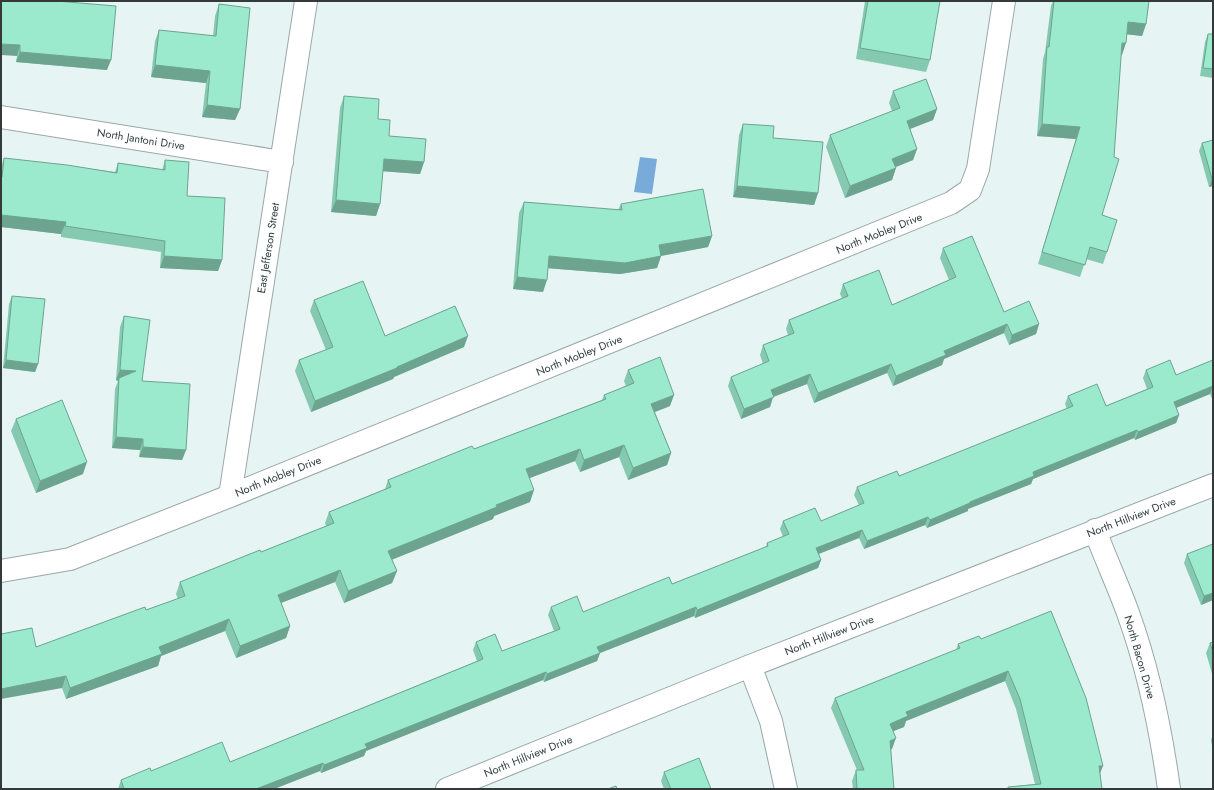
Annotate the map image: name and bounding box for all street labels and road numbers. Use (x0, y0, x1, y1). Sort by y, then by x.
street label: North Jantoni Drive (96, 124, 186, 154)
street label: East Jefferson Street (253, 201, 283, 294)
street label: North Mobley Drive (833, 208, 925, 258)
street label: North Mobley Drive (533, 330, 625, 380)
street label: North Mobley Drive (232, 451, 324, 501)
street label: North Hillview Drive (1084, 493, 1178, 541)
street label: North Hillview Drive (782, 611, 876, 659)
street label: North Bacon Drive (1120, 613, 1160, 701)
street label: North Hillview Drive (481, 731, 575, 781)

